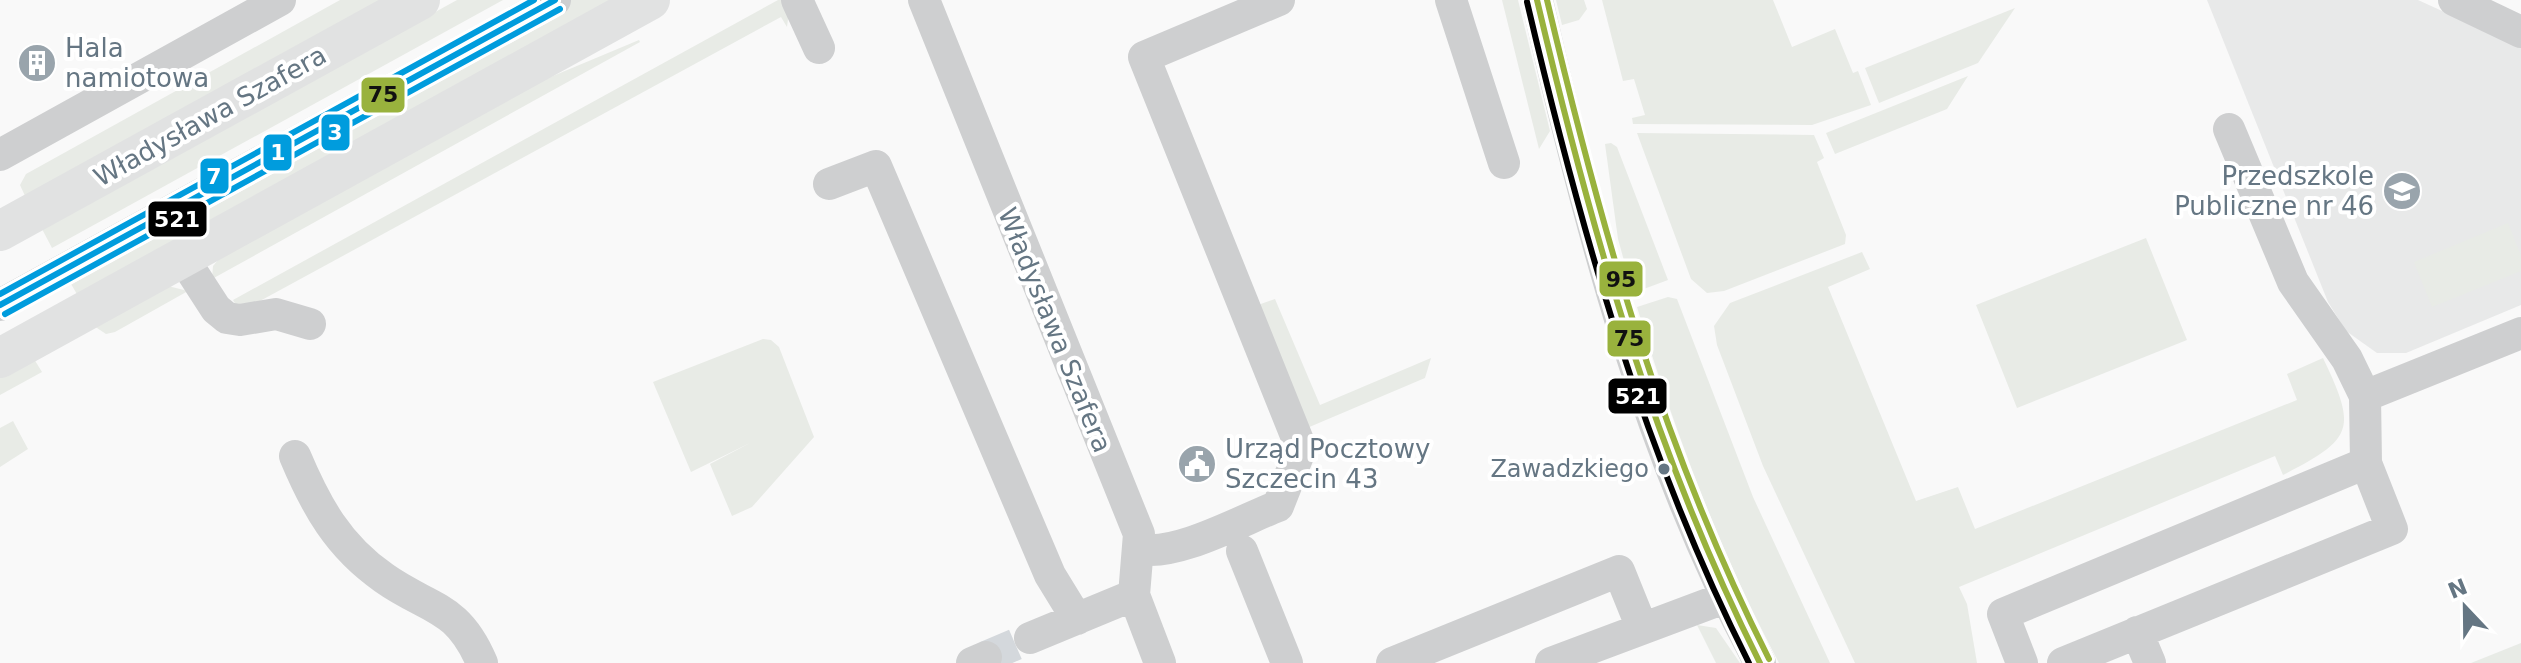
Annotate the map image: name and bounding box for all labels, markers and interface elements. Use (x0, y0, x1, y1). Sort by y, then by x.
place label: Hala namiotowa (65, 33, 209, 93)
street label: Władysława Szafera (89, 40, 331, 192)
building icon: Hala namiotowa (16, 42, 58, 84)
line badge: 75 (360, 76, 406, 114)
text: 75 (368, 82, 398, 107)
line badge: 3 (320, 113, 351, 152)
text: 3 (327, 120, 343, 145)
line badge: 1 (262, 133, 293, 172)
text: 1 (270, 140, 286, 165)
line badge: 7 (199, 157, 230, 195)
place label: Przedszkole Publiczne nr 46 (2174, 161, 2374, 221)
text: 7 (206, 164, 222, 189)
school or university icon: Przedszkole Publiczne nr 46 (2381, 170, 2423, 212)
line badge: 521 (147, 200, 208, 238)
street label: Władysława Szafera (992, 203, 1118, 457)
text: 521 (154, 207, 200, 232)
line badge: 95 (1598, 260, 1644, 298)
text: 95 (1606, 267, 1636, 292)
line badge: 75 (1606, 319, 1652, 358)
text: 75 (1614, 326, 1644, 351)
line badge: 521 (1607, 377, 1668, 415)
text: 521 (1615, 384, 1661, 409)
place label: Urząd Pocztowy Szczecin 43 (1225, 434, 1430, 494)
public building icon: Urząd Pocztowy Szczecin 43 (1176, 443, 1218, 485)
place label: Zawadzkiego (1490, 455, 1649, 483)
marker: Zawadzkiego (1656, 461, 1672, 477)
north arrow (2425, 567, 2505, 647)
text: N (2444, 574, 2471, 604)

